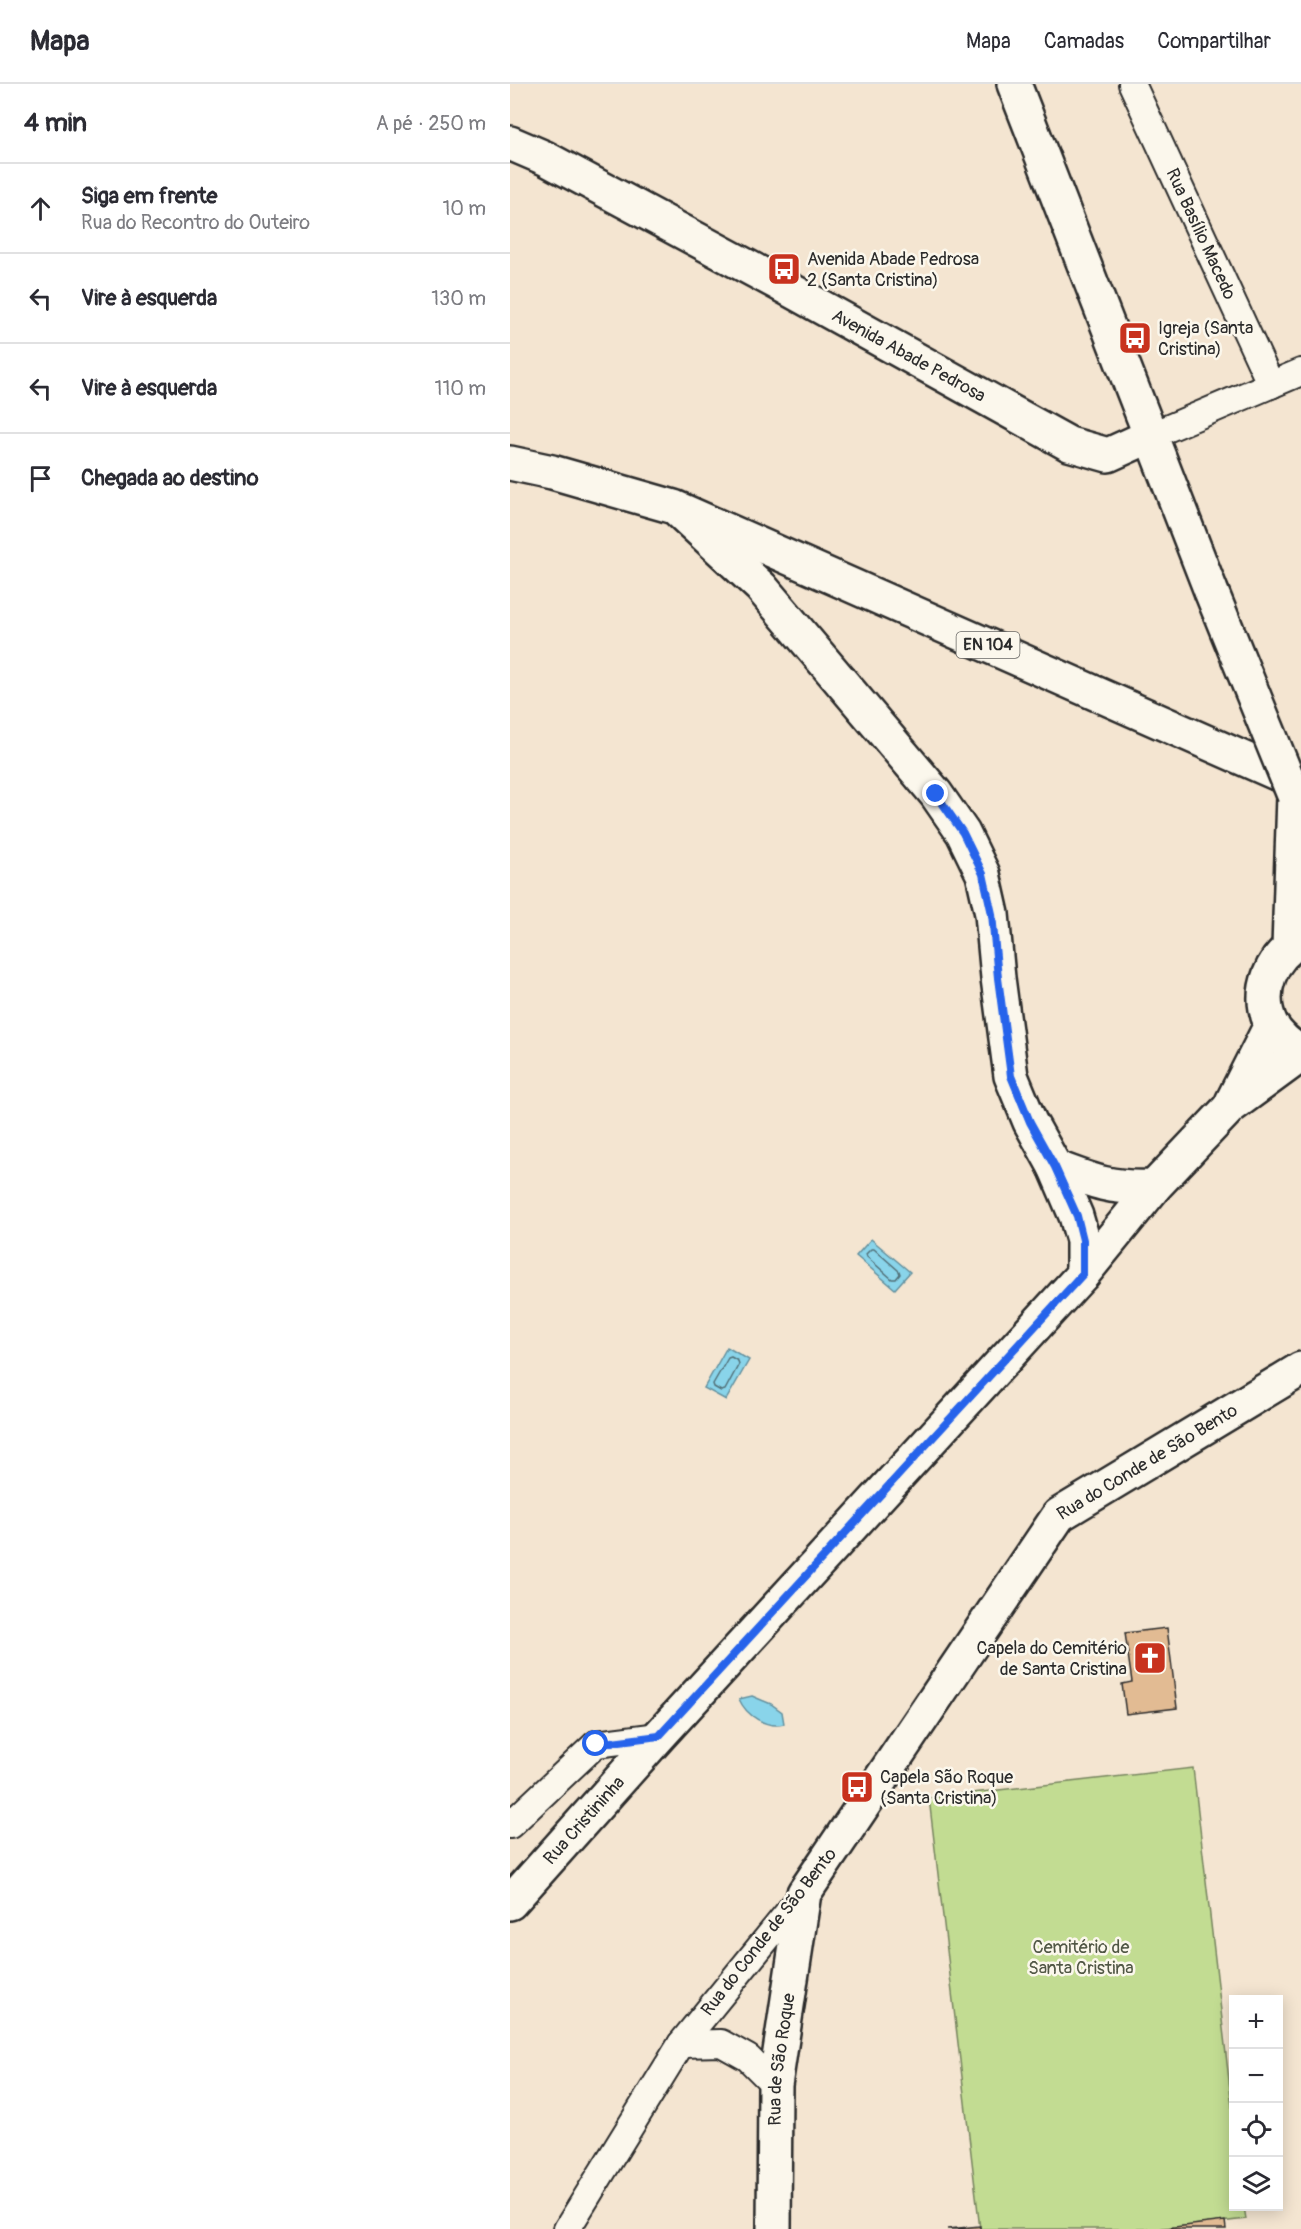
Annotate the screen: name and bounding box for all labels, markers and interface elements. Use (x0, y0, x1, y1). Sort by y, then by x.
text: Mapa (30, 24, 89, 59)
text: Mapa (966, 28, 1011, 55)
text: Camadas (1044, 28, 1124, 55)
text: Compartilhar (1157, 28, 1271, 55)
text: 4 min (24, 107, 87, 139)
text: A pé · 250 m (376, 111, 486, 136)
street label: Rua Basílio Macedo (1161, 164, 1242, 303)
text: Siga em frente (81, 182, 217, 210)
icon: ahead (24, 192, 57, 225)
text: 10 m (442, 196, 486, 221)
text: Rua do Recontro do Outeiro (81, 210, 310, 235)
place label: Avenida Abade Pedrosa 2 (Santa Cristina) (807, 248, 979, 292)
bus stop icon: Avenida Abade Pedrosa 2 (Santa Cristina) (766, 251, 802, 287)
icon: left (24, 282, 57, 315)
text: Vire à esquerda (81, 284, 217, 312)
text: 130 m (431, 286, 486, 311)
street label: Avenida Abade Pedrosa (828, 304, 990, 407)
place label: Igreja (Santa Cristina) (1158, 317, 1253, 361)
bus stop icon: Igreja (Santa Cristina) (1117, 320, 1153, 356)
icon: left (24, 372, 57, 405)
text: Vire à esquerda (81, 374, 217, 402)
text: 110 m (435, 376, 486, 401)
icon: arrive (24, 462, 57, 495)
text: Chegada ao destino (81, 464, 259, 492)
road number: EN 104 (956, 632, 1020, 658)
route end (922, 780, 948, 806)
street label: Rua do Conde de São Bento (1052, 1398, 1242, 1525)
place label: Capela do Cemitério de Santa Cristina (976, 1637, 1127, 1681)
church icon: Capela do Cemitério de Santa Cristina (1132, 1640, 1168, 1676)
route start (582, 1730, 608, 1756)
place label: Capela São Roque (Santa Cristina) (880, 1766, 1013, 1810)
bus stop icon: Capela São Roque (Santa Cristina) (839, 1769, 875, 1805)
street label: Rua Cristininha (538, 1771, 629, 1869)
street label: Rua do Conde de São Bento (696, 1843, 842, 2021)
park label: Cemitério de Santa Cristina (1028, 1936, 1134, 1980)
street label: Rua de São Roque (763, 1991, 800, 2126)
map controls (1229, 1995, 1283, 2211)
button: + (1229, 1995, 1283, 2049)
button: − (1229, 2049, 1283, 2103)
button: locate (1229, 2103, 1283, 2157)
button: layers (1229, 2157, 1283, 2211)

